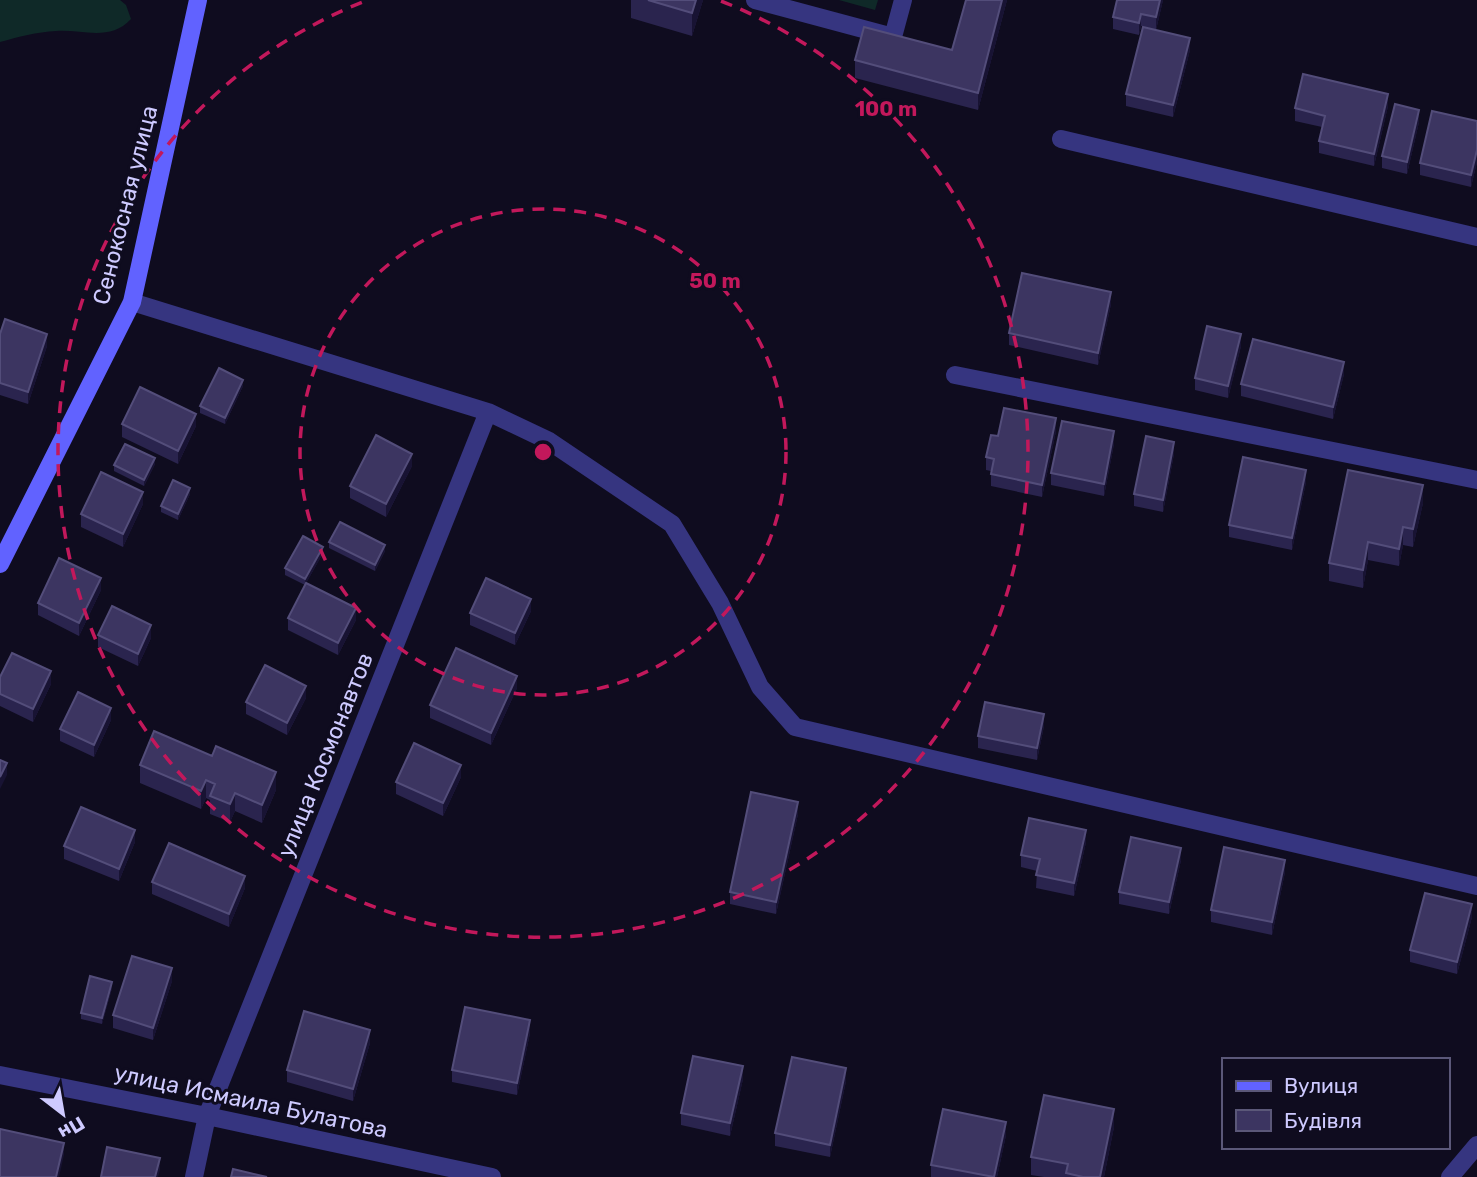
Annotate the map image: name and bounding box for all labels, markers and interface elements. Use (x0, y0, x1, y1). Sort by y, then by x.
text: 100 m (855, 96, 917, 121)
street label: Сенокосная улица (87, 103, 163, 307)
text: 50 m (689, 268, 741, 293)
centre of rings (531, 440, 555, 464)
street label: улица Космонавтов (271, 649, 379, 861)
street label: улица Исмаила Булатова (112, 1058, 390, 1144)
legend (1222, 1058, 1449, 1149)
text: Вулиця (1284, 1073, 1358, 1098)
north arrow (28, 1079, 98, 1149)
text: Будівля (1284, 1108, 1362, 1133)
text: Пн (54, 1112, 89, 1145)

